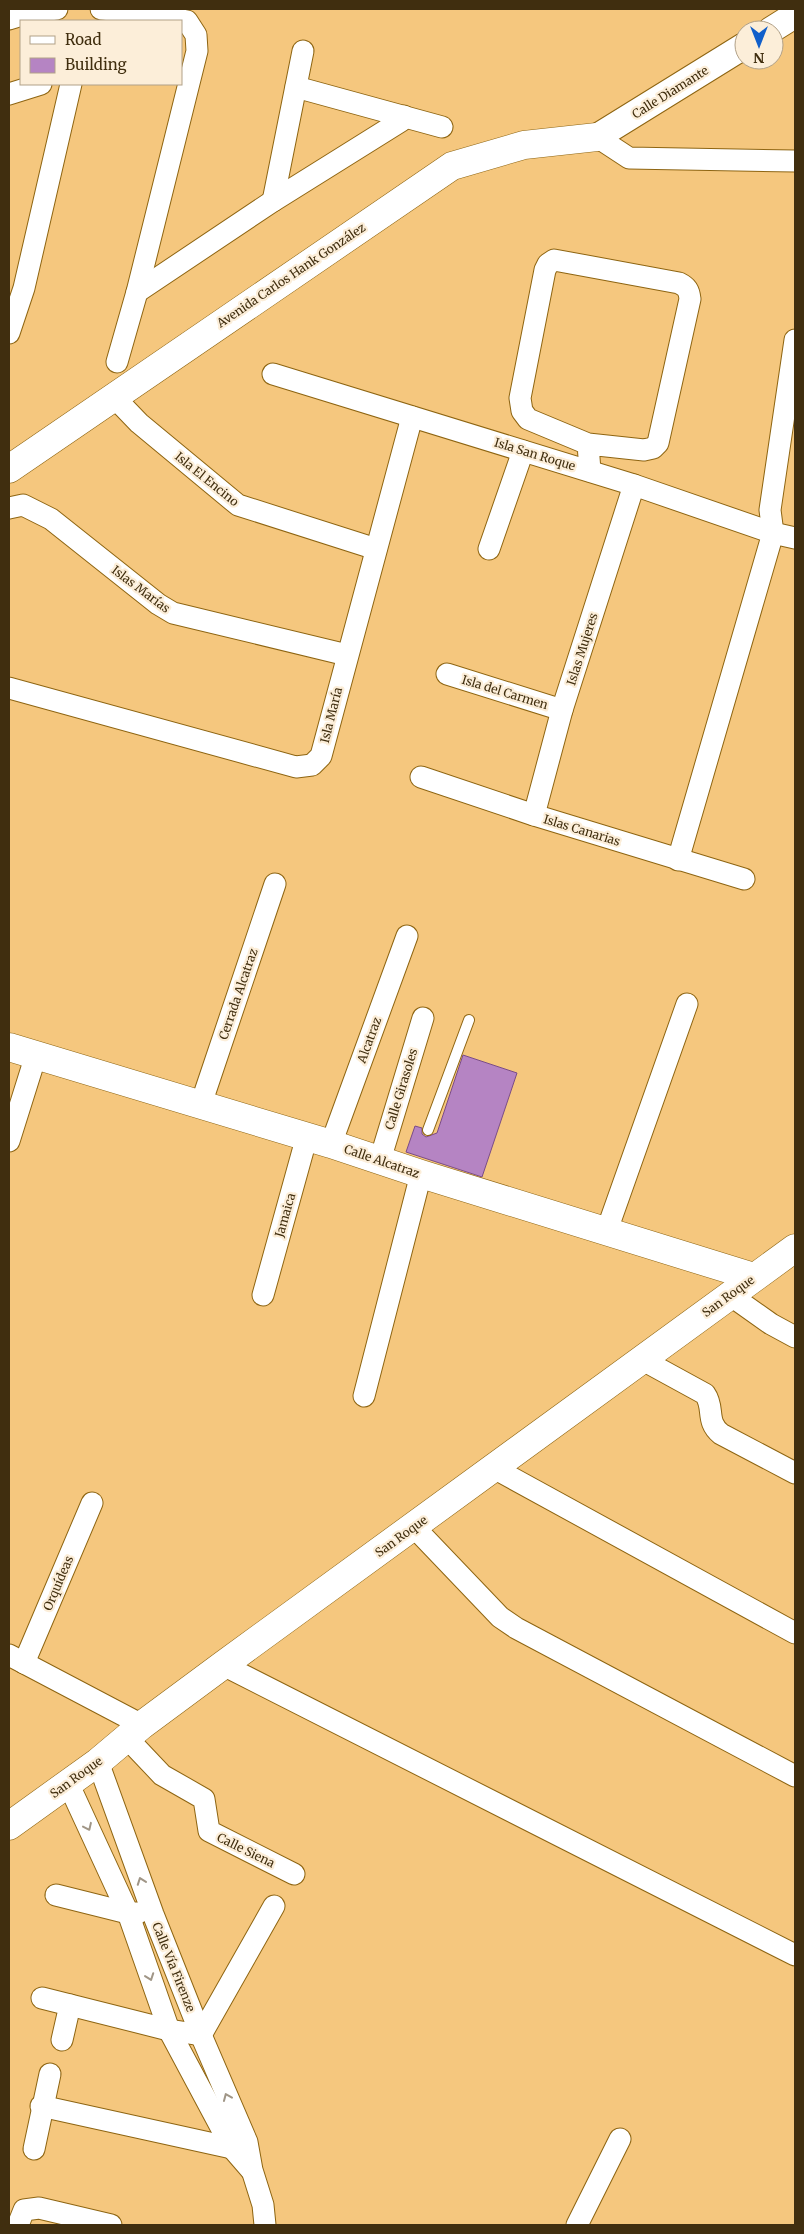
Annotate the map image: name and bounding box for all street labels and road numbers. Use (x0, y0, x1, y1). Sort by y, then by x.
street label: Calle Diamante (629, 63, 711, 121)
street label: Avenida Carlos Hank González (213, 219, 369, 331)
street label: Isla San Roque (493, 435, 577, 473)
street label: Isla El Encino (172, 449, 242, 509)
street label: Islas Marías (109, 562, 173, 616)
street label: Islas Mujeres (563, 611, 601, 687)
street label: Isla del Carmen (460, 672, 550, 712)
street label: Isla María (317, 685, 345, 745)
street label: Islas Canarias (542, 811, 622, 849)
street label: Cerrada Alcatraz (215, 946, 261, 1042)
street label: Alcatraz (353, 1015, 384, 1066)
street label: Calle Girasoles (382, 1047, 420, 1131)
street label: Calle Alcatraz (342, 1141, 422, 1181)
street label: Jamaica (271, 1191, 299, 1240)
street label: San Roque (699, 1272, 757, 1320)
street label: San Roque (372, 1512, 430, 1560)
street label: Orquídeas (40, 1553, 76, 1613)
street label: San Roque (47, 1753, 105, 1801)
street label: Calle Siena (215, 1830, 278, 1871)
street label: Calle Vía Firenze (149, 1920, 199, 2014)

